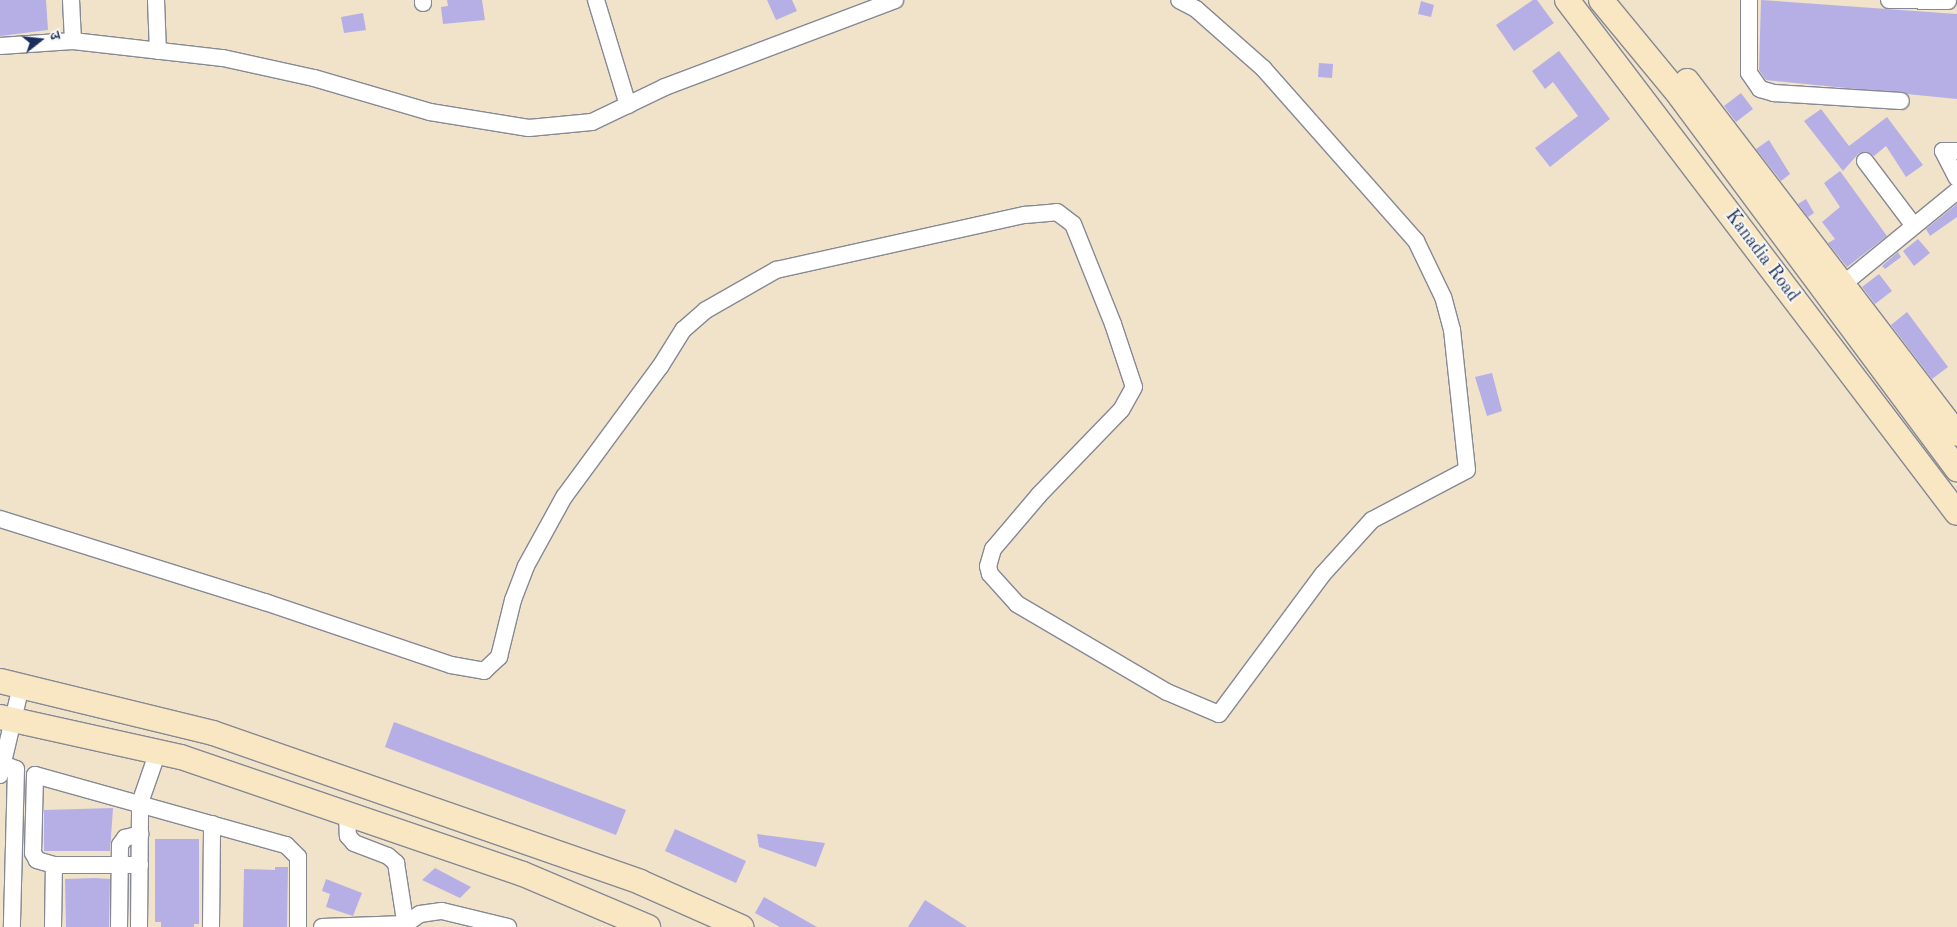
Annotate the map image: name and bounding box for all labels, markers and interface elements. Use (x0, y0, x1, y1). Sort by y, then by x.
north arrow (15, 15, 65, 65)
text: उ (47, 30, 62, 41)
street label: Kanadia Road (1720, 206, 1804, 306)

